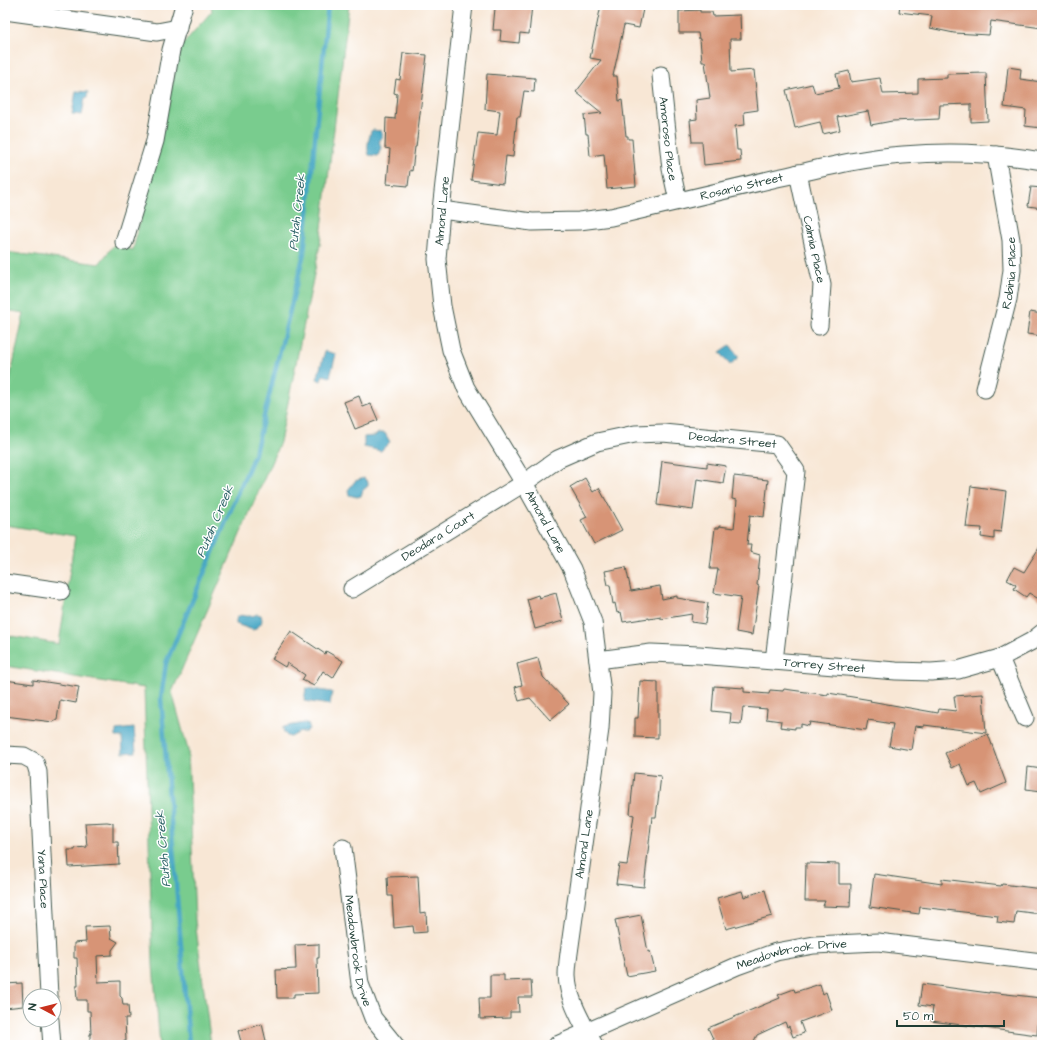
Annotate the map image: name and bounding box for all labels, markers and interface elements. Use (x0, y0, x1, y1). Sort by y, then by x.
street label: Amoroso Place (654, 96, 681, 183)
street label: Rosario Street (698, 169, 785, 205)
water label: Putah Creek (284, 172, 310, 251)
street label: Almond Lane (431, 175, 454, 246)
street label: Calmia Place (798, 214, 829, 285)
street label: Robinia Place (998, 236, 1021, 311)
street label: Deodara Street (688, 428, 777, 453)
water label: Putah Creek (192, 482, 239, 560)
street label: Almond Lane (521, 487, 570, 557)
street label: Deodara Court (398, 507, 478, 566)
street label: Torrey Street (782, 654, 866, 677)
street label: Almond Lane (571, 808, 598, 880)
water label: Putah Creek (151, 809, 175, 888)
street label: Yana Place (33, 849, 53, 909)
street label: Meadowbrook Drive (340, 894, 376, 1010)
street label: Meadowbrook Drive (734, 935, 848, 975)
north arrow (22, 988, 62, 1028)
text: N (25, 1002, 40, 1011)
scale bar (897, 1002, 1004, 1028)
text: 50 m (903, 1008, 934, 1025)

